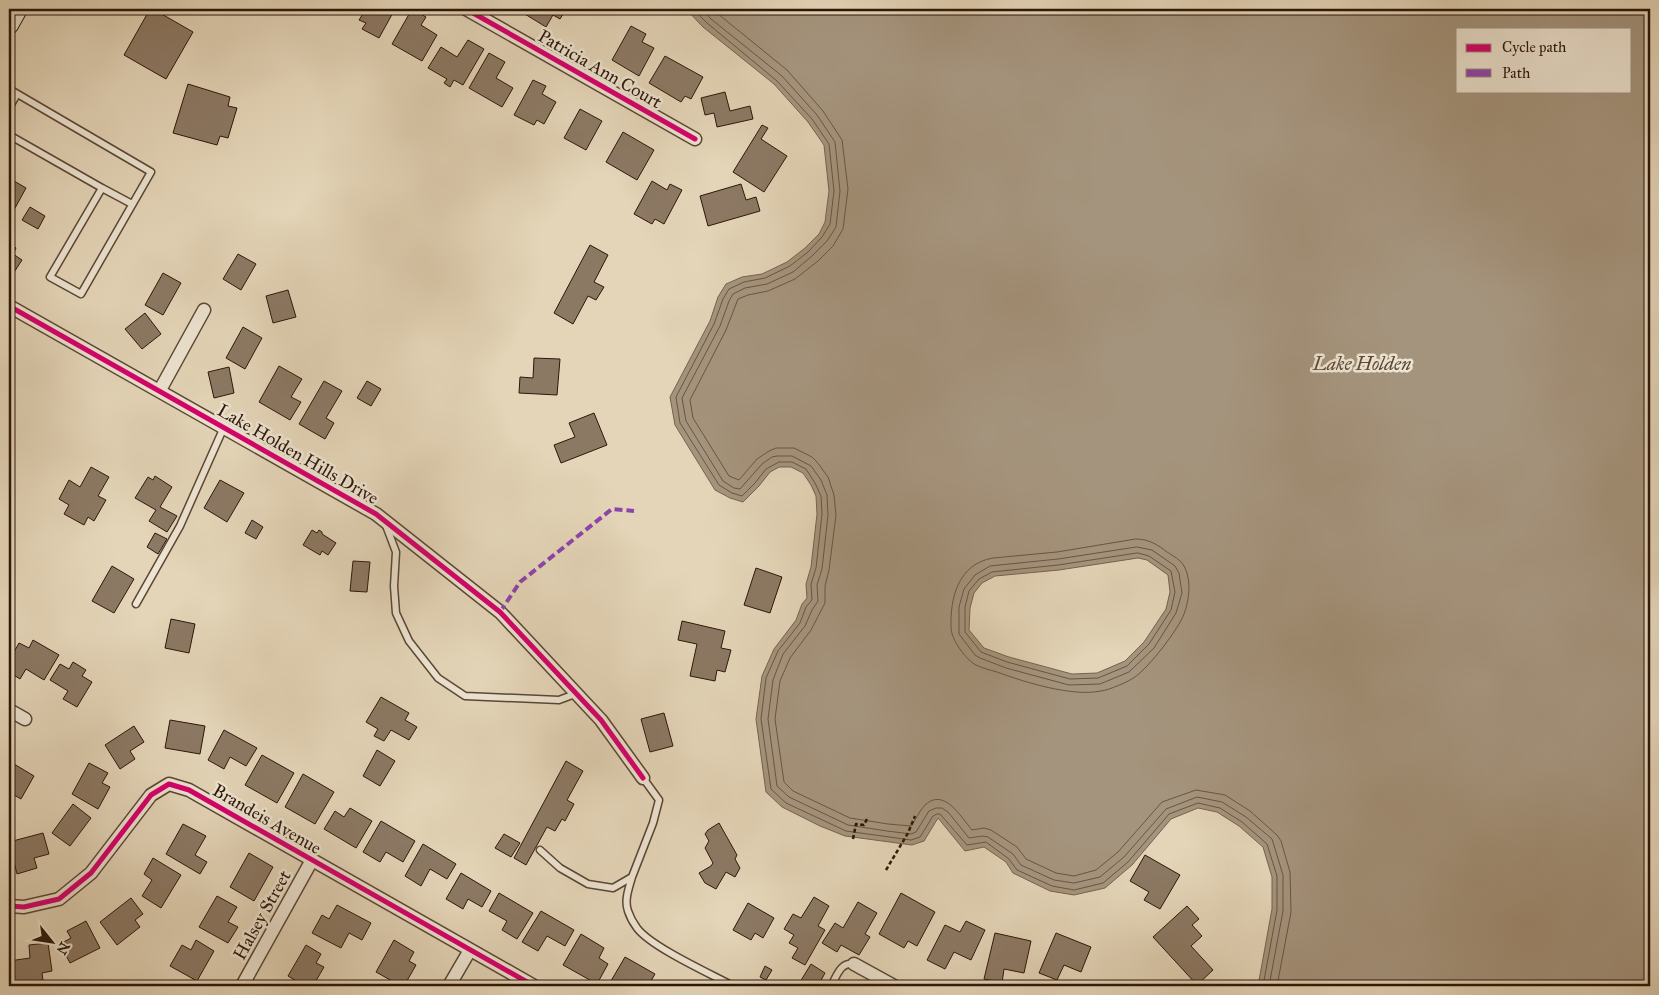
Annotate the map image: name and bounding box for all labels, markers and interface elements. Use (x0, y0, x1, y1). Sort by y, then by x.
street label: Patricia Ann Court (534, 25, 666, 114)
legend (1456, 28, 1632, 92)
text: Cycle path (1502, 38, 1567, 56)
text: Path (1502, 64, 1531, 82)
water label: Lake Holden (1312, 352, 1411, 375)
street label: Lake Holden Hills Drive (214, 399, 382, 509)
street label: Brandeis Avenue (209, 779, 325, 859)
street label: Halsey Street (228, 866, 296, 964)
north arrow (28, 918, 78, 968)
text: N (52, 939, 73, 958)

